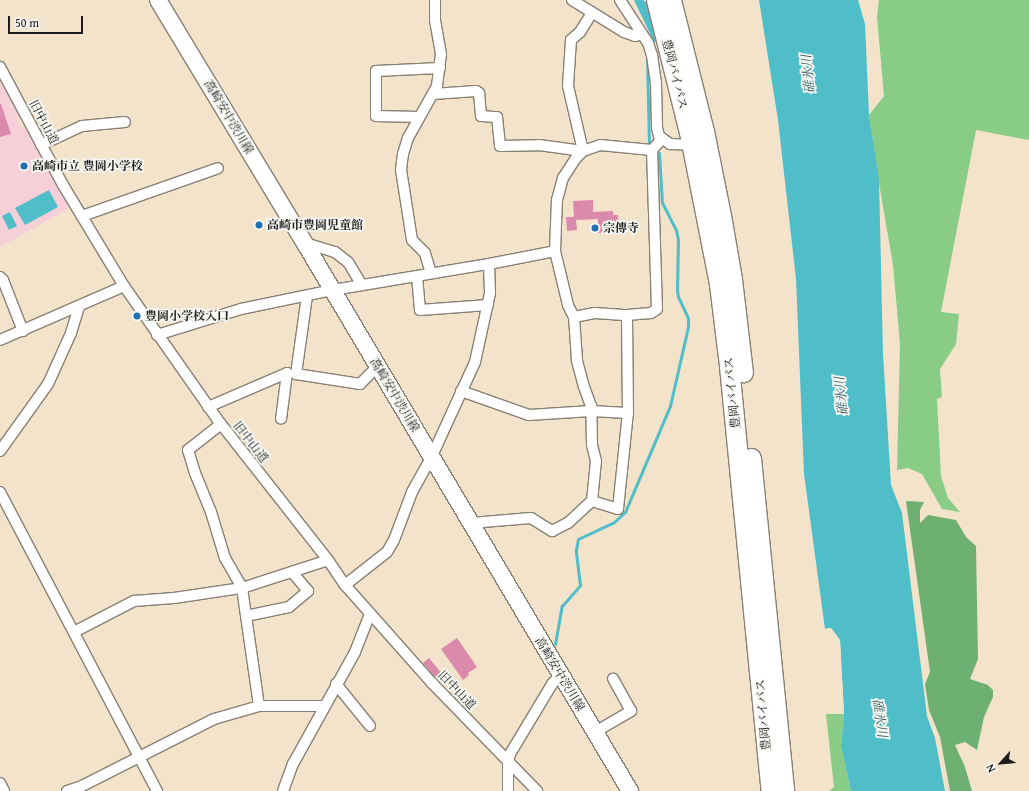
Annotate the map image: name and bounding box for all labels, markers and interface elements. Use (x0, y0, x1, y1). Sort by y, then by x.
scale bar (10, 8, 85, 34)
text: 50 m (15, 14, 39, 31)
street label: 豊岡バイパス (659, 37, 691, 111)
water label: 碓氷川 (799, 54, 819, 94)
street label: 高崎安中渋川線 (201, 77, 257, 157)
street label: 旧中山道 (26, 97, 62, 147)
place label: 高崎市立 豊岡小学校 (32, 159, 143, 173)
marker: 高崎市立 豊岡小学校 (19, 161, 29, 171)
place label: 高崎市豊岡児童館 (267, 218, 363, 232)
marker: 高崎市豊岡児童館 (254, 220, 264, 230)
place label: 宗傳寺 (603, 221, 639, 235)
marker: 宗傳寺 (590, 223, 600, 233)
place label: 豊岡小学校入口 (145, 309, 229, 323)
marker: 豊岡小学校入口 (132, 311, 142, 321)
street label: 高崎安中渋川線 (367, 355, 423, 435)
street label: 豊岡バイパス (721, 356, 743, 430)
water label: 碓氷川 (832, 376, 852, 416)
street label: 旧中山道 (231, 419, 271, 465)
street label: 高崎安中渋川線 (532, 634, 588, 714)
street label: 旧中山道 (435, 668, 479, 712)
street label: 豊岡バイパス (753, 679, 773, 751)
water label: 碓氷川 (869, 698, 889, 738)
north arrow (981, 743, 1021, 783)
text: N (982, 762, 999, 775)

